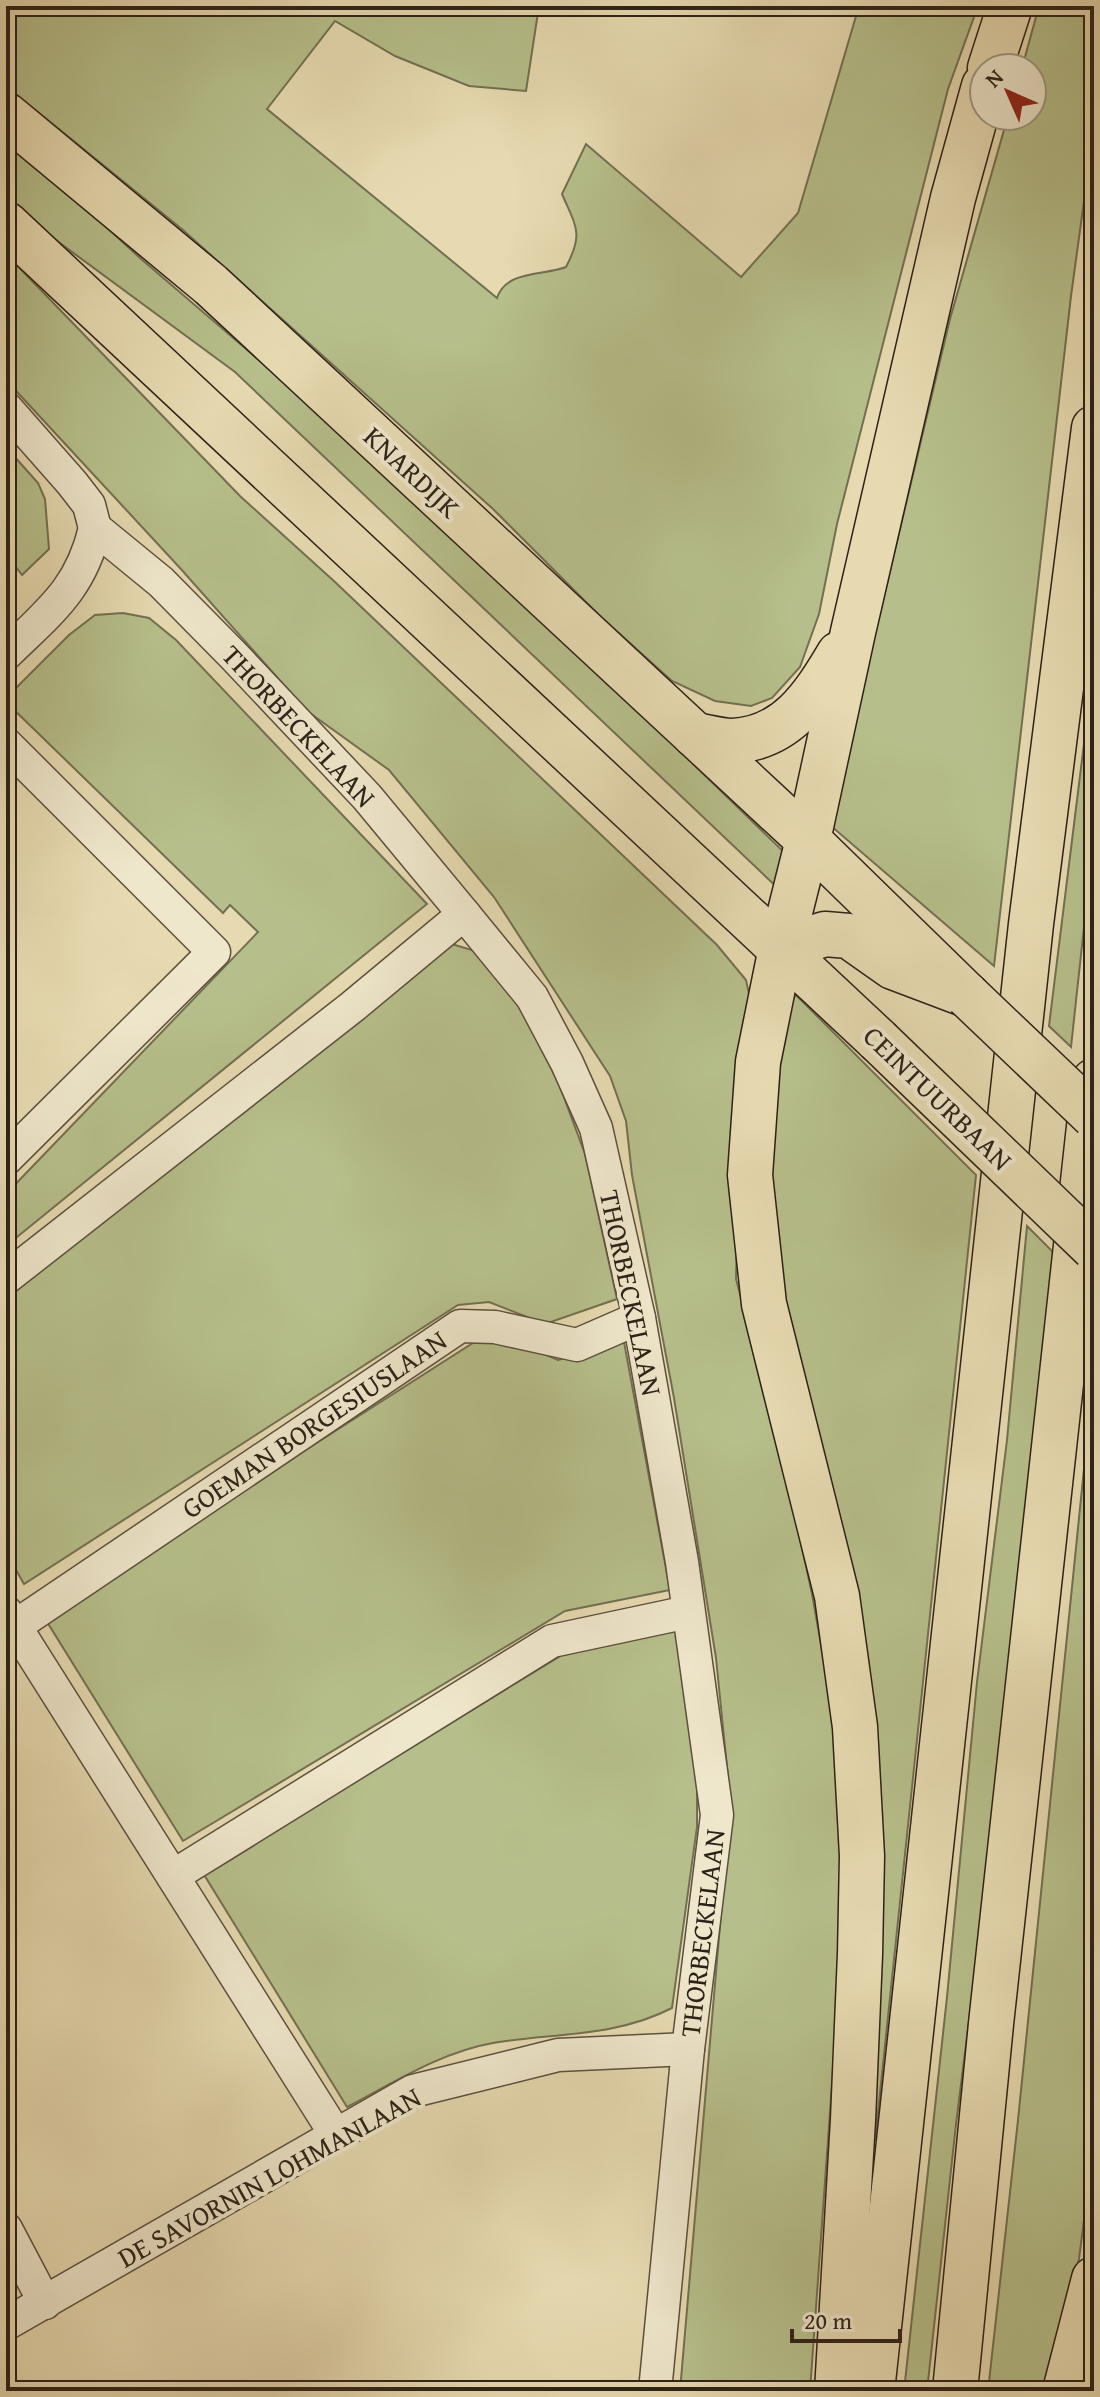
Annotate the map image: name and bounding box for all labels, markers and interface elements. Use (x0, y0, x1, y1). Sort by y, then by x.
north arrow (968, 52, 1048, 132)
text: N (977, 61, 1011, 94)
street label: KNARDIJK (355, 416, 470, 527)
street label: THORBECKELAAN (213, 635, 386, 816)
street label: CEINTUURBAAN (855, 1016, 1022, 1179)
street label: THORBECKELAAN (590, 1186, 673, 1400)
street label: GOEMAN BORGESIUSLAAN (173, 1319, 455, 1528)
street label: THORBECKELAAN (668, 1827, 735, 2039)
street label: DE SAVORNIN LOHMANLAAN (110, 2076, 428, 2277)
scale bar (792, 2293, 900, 2343)
text: 20 m (804, 2303, 852, 2338)

